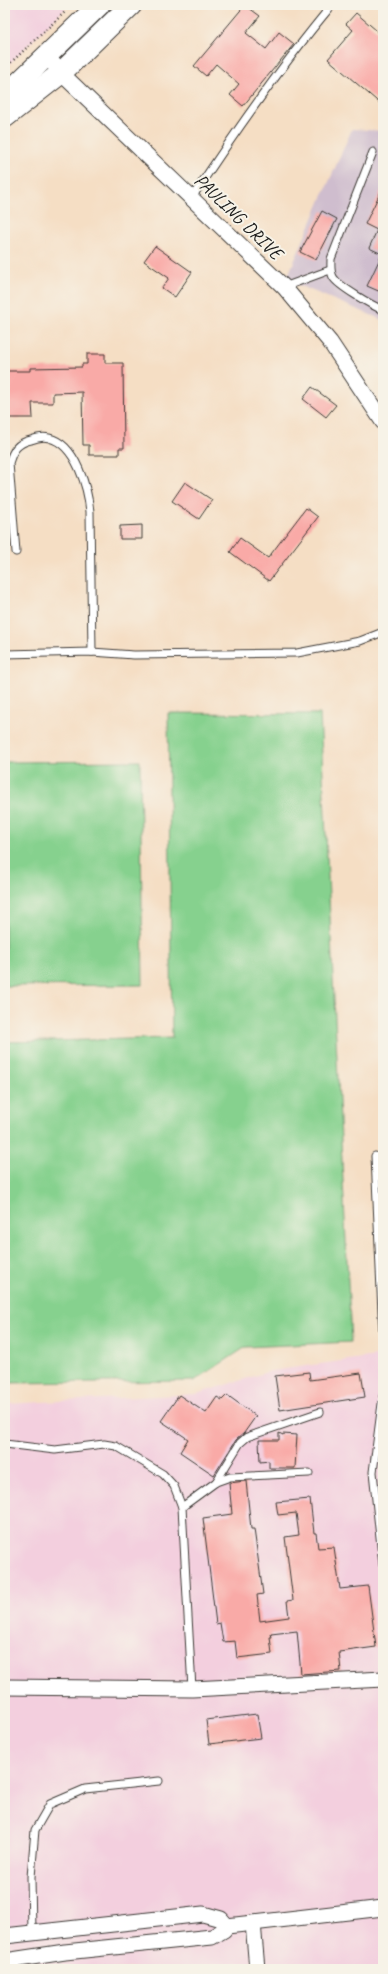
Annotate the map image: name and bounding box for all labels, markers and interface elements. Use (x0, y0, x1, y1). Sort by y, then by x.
street label: PAULING DRIVE (189, 169, 289, 267)

